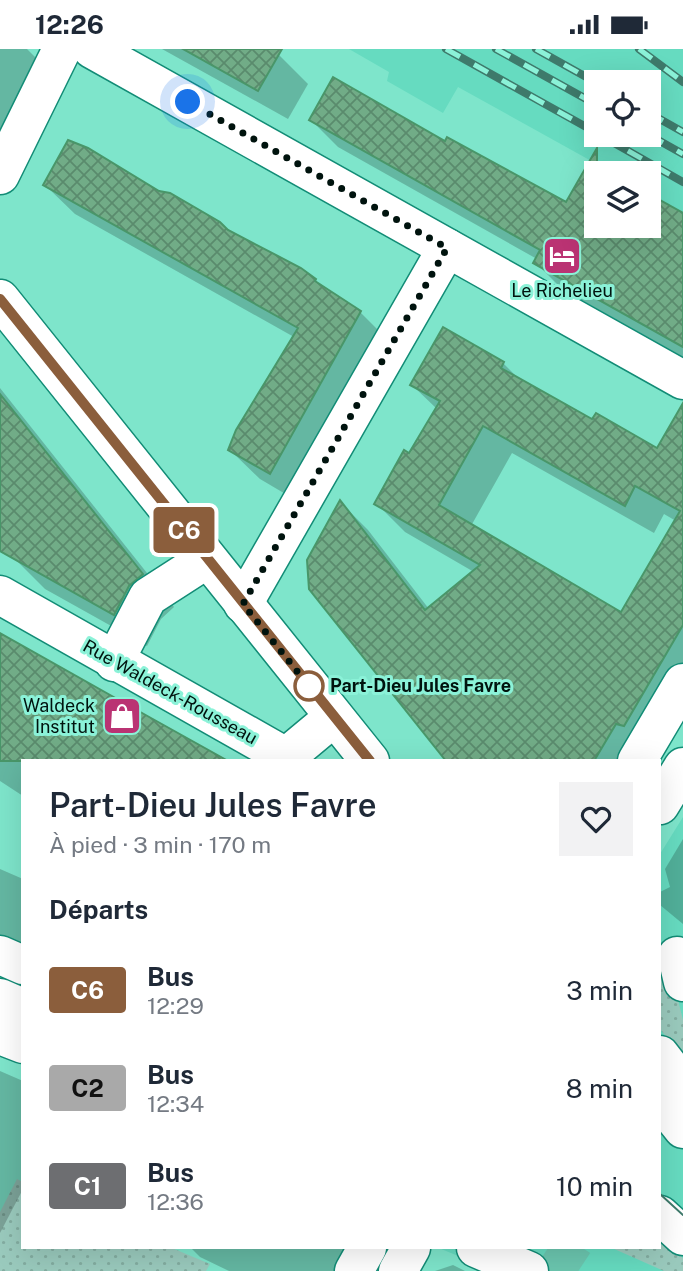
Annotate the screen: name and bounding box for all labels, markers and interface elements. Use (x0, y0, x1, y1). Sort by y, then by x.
text: 12:26 (35, 9, 104, 40)
map controls (584, 70, 661, 238)
button: locate (584, 70, 661, 147)
your location (170, 84, 205, 119)
button: layers (584, 161, 661, 238)
hotel icon: Le Richelieu (541, 235, 583, 277)
place label: Le Richelieu (511, 280, 613, 301)
line badge: C6 (152, 507, 216, 553)
text: C6 (167, 516, 201, 544)
street label: Rue Waldeck-Rousseau (79, 635, 261, 748)
marker: Part-Dieu Jules Favre (294, 671, 324, 701)
place label: Part-Dieu Jules Favre (330, 675, 511, 696)
place label: Waldeck Institut (23, 695, 95, 737)
shop icon: Waldeck Institut (101, 695, 143, 737)
button: heart (559, 782, 633, 856)
text: Part-Dieu Jules Favre (49, 786, 377, 824)
text: À pied · 3 min · 170 m (49, 831, 271, 858)
text: Départs (49, 894, 148, 925)
text: Bus (147, 961, 194, 992)
text: 3 min (566, 975, 633, 1006)
text: C6 (71, 976, 104, 1004)
text: 12:29 (147, 992, 204, 1019)
text: Bus (147, 1059, 194, 1090)
text: 8 min (566, 1073, 633, 1104)
text: C2 (71, 1074, 104, 1102)
text: 12:34 (147, 1090, 204, 1117)
text: Bus (147, 1157, 194, 1188)
text: 10 min (556, 1171, 633, 1202)
text: C1 (74, 1172, 101, 1200)
text: 12:36 (147, 1188, 204, 1215)

